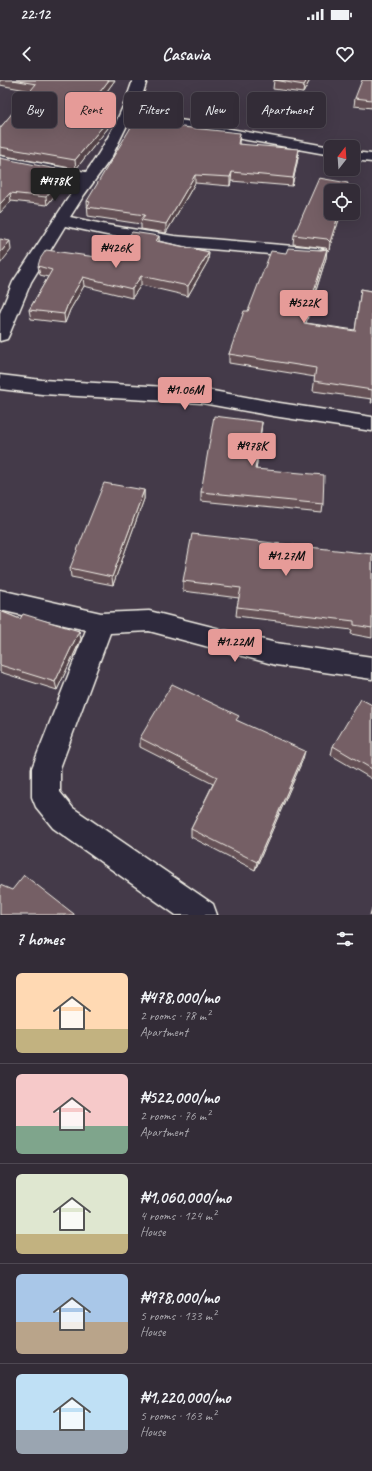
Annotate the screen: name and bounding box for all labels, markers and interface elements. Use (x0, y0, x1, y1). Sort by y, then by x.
text: 22:12 (20, 5, 50, 24)
icon: back (16, 43, 38, 65)
text: Casavia (162, 43, 210, 65)
icon: heart (334, 43, 356, 65)
chip: Buy (12, 92, 57, 128)
chip: Rent (65, 92, 116, 128)
chip: Filters (124, 92, 183, 128)
chip: New (191, 92, 239, 128)
chip: Apartment (247, 92, 326, 128)
north arrow (324, 140, 360, 176)
map controls (324, 140, 360, 220)
pin: ₦478K (27, 168, 83, 202)
text: ₦478K (40, 173, 70, 189)
button: locate (324, 184, 360, 220)
pin: ₦426K (88, 235, 144, 269)
text: ₦426K (101, 240, 131, 256)
pin: ₦522K (276, 290, 332, 324)
text: ₦522K (289, 295, 319, 311)
pin: ₦1.06M (152, 377, 218, 411)
text: ₦1.06M (167, 382, 203, 398)
pin: ₦978K (224, 433, 280, 467)
text: ₦978K (237, 438, 267, 454)
pin: ₦1.27M (253, 543, 319, 577)
text: ₦1.27M (268, 548, 304, 564)
pin: ₦1.22M (202, 629, 268, 663)
text: ₦1.22M (217, 634, 253, 650)
icon: filters (334, 928, 356, 950)
text: 7 homes (16, 929, 64, 950)
text: ₦478,000/mo (140, 987, 219, 1008)
icon: home (48, 989, 96, 1037)
text: 2 rooms · 78 m² (140, 1008, 210, 1024)
text: Apartment (140, 1024, 188, 1040)
text: ₦522,000/mo (140, 1087, 219, 1108)
icon: home (48, 1090, 96, 1138)
text: 2 rooms · 76 m² (140, 1108, 210, 1124)
text: Apartment (140, 1124, 188, 1140)
text: ₦1,060,000/mo (140, 1187, 231, 1208)
icon: home (48, 1190, 96, 1238)
text: 4 rooms · 124 m² (140, 1208, 216, 1224)
text: House (140, 1224, 165, 1240)
text: ₦978,000/mo (140, 1287, 219, 1308)
icon: home (48, 1290, 96, 1338)
text: 5 rooms · 133 m² (140, 1308, 216, 1324)
text: House (140, 1324, 165, 1340)
text: ₦1,220,000/mo (140, 1387, 230, 1408)
icon: home (48, 1390, 96, 1438)
text: 5 rooms · 163 m² (140, 1408, 216, 1424)
text: House (140, 1424, 165, 1440)

